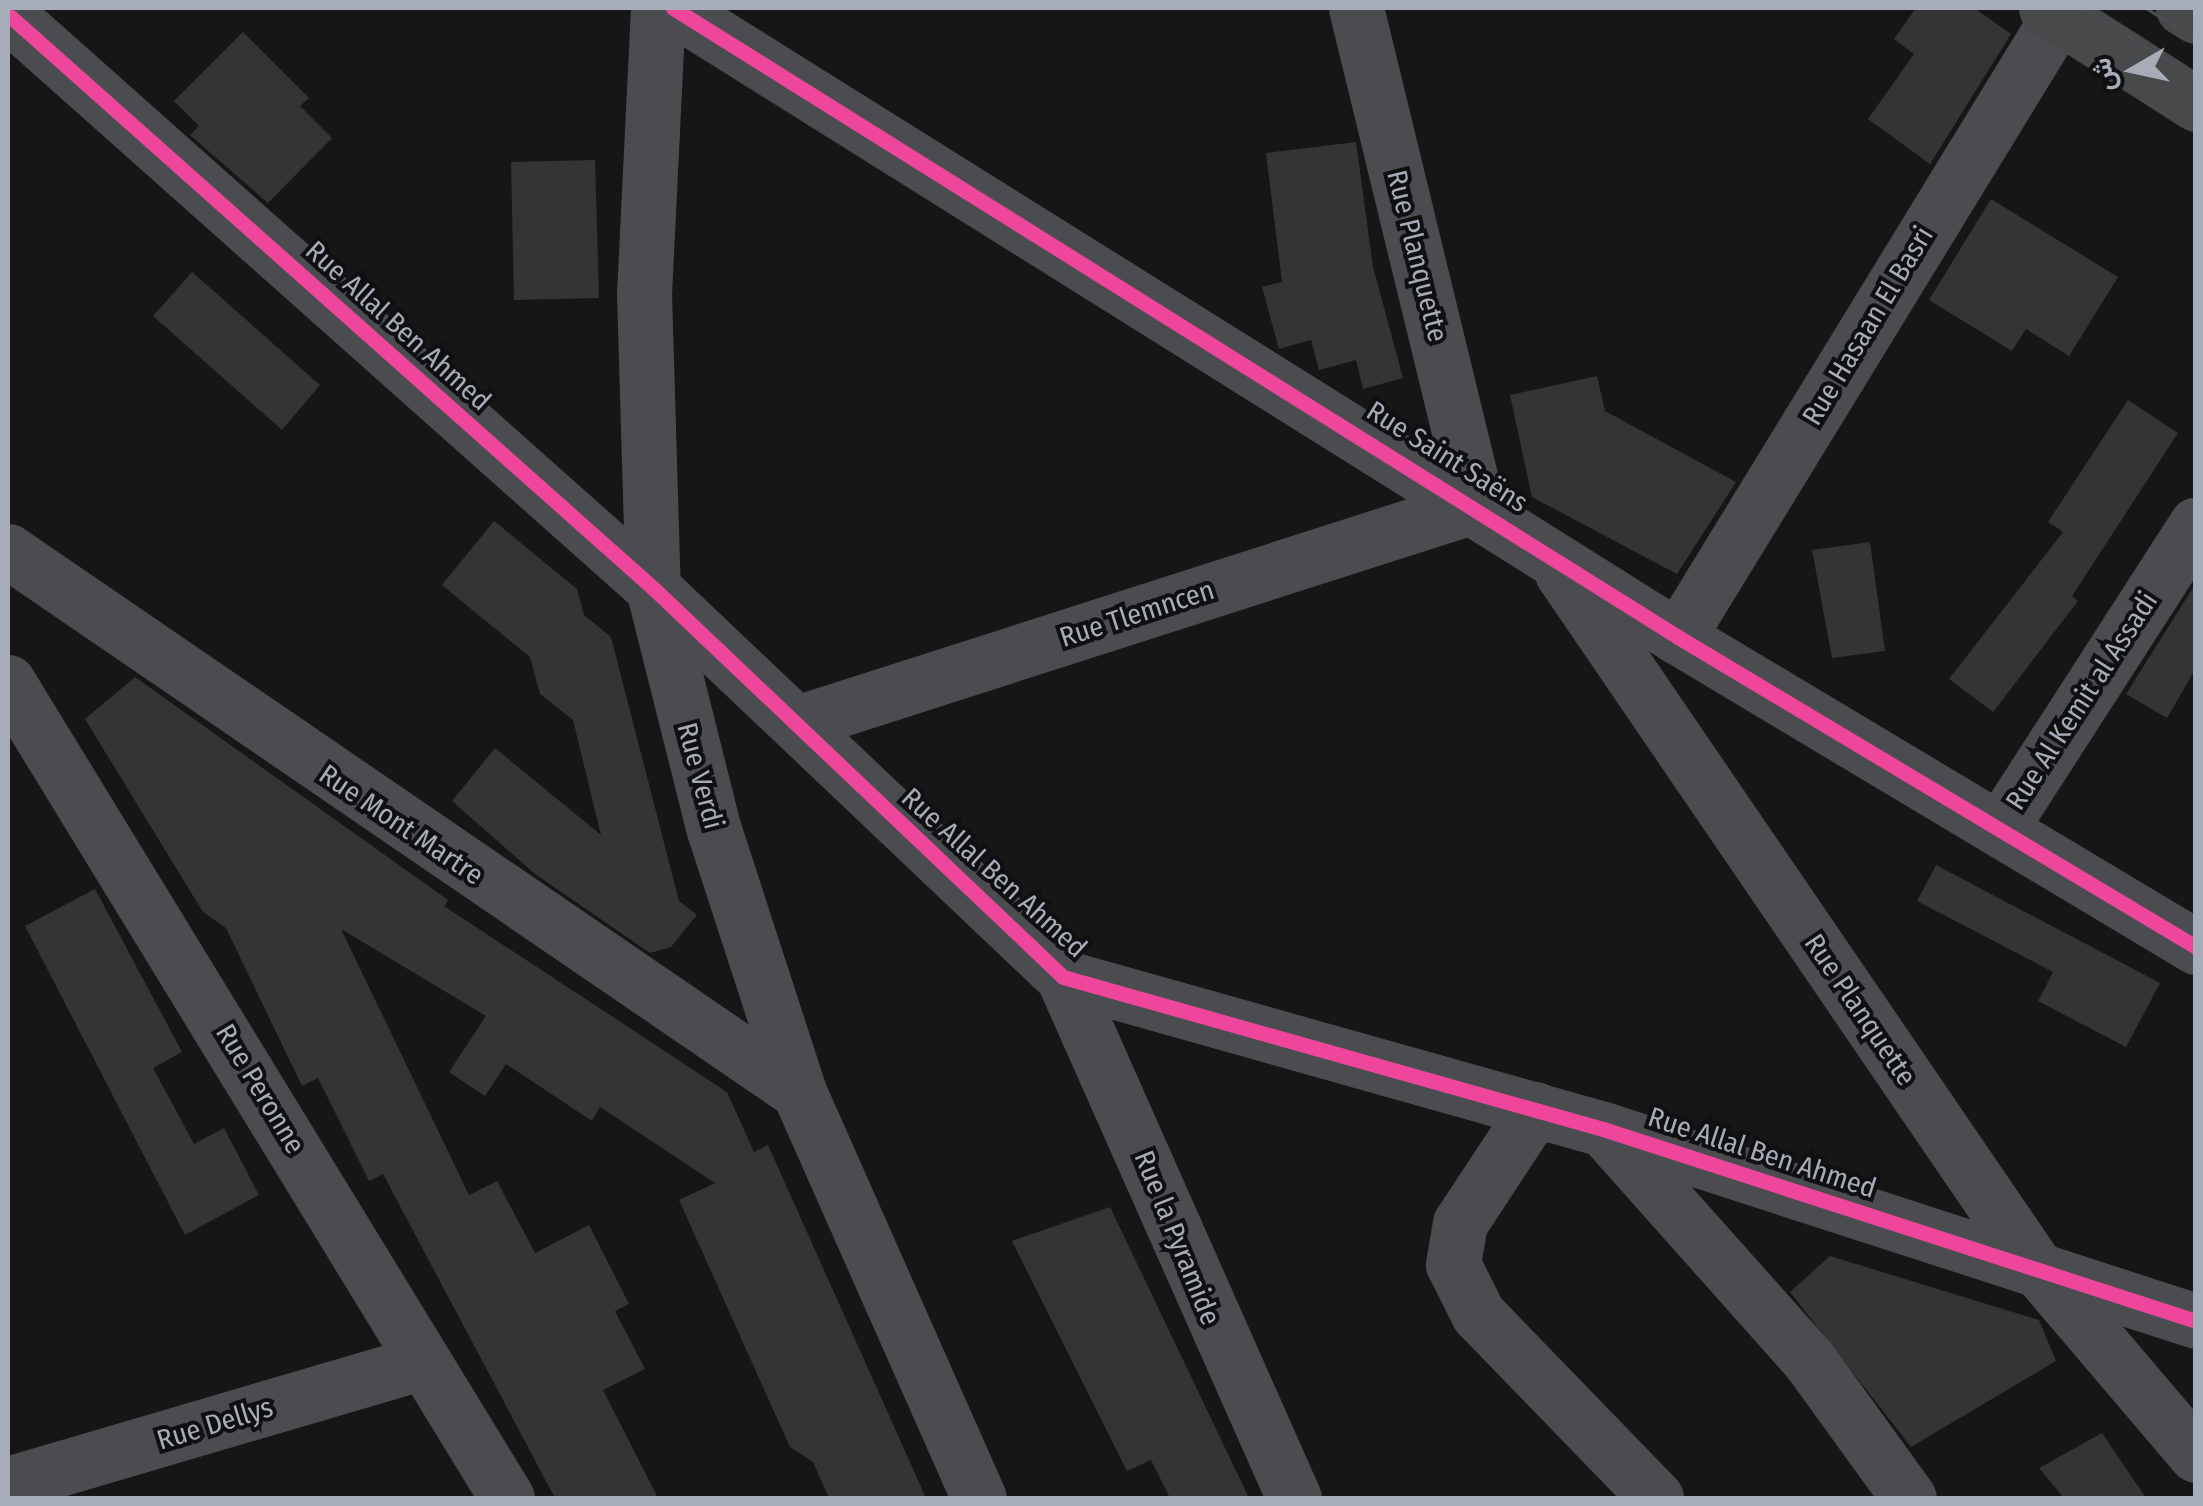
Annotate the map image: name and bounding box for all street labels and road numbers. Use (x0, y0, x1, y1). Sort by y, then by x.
street label: Rue Planquette (1379, 167, 1455, 345)
street label: Rue Hasaan El Basri (1795, 221, 1941, 431)
street label: Rue Allal Ben Ahmed (299, 234, 497, 418)
street label: Rue Saint Saëns (1360, 394, 1534, 520)
street label: Rue Tlemncen (1056, 573, 1218, 655)
street label: Rue Al Kemit al Assadi (1999, 586, 2165, 816)
street label: Rue Verdi (670, 719, 730, 833)
street label: Rue Mont Martre (313, 758, 489, 892)
street label: Rue Allal Ben Ahmed (895, 781, 1093, 965)
street label: Rue Planquette (1797, 928, 1923, 1092)
street label: Rue Peronne (208, 1018, 312, 1160)
street label: Rue Allal Ben Ahmed (1644, 1100, 1880, 1206)
street label: Rue la Pyramide (1127, 1146, 1227, 1330)
street label: Rue Dellys (153, 1391, 277, 1457)

